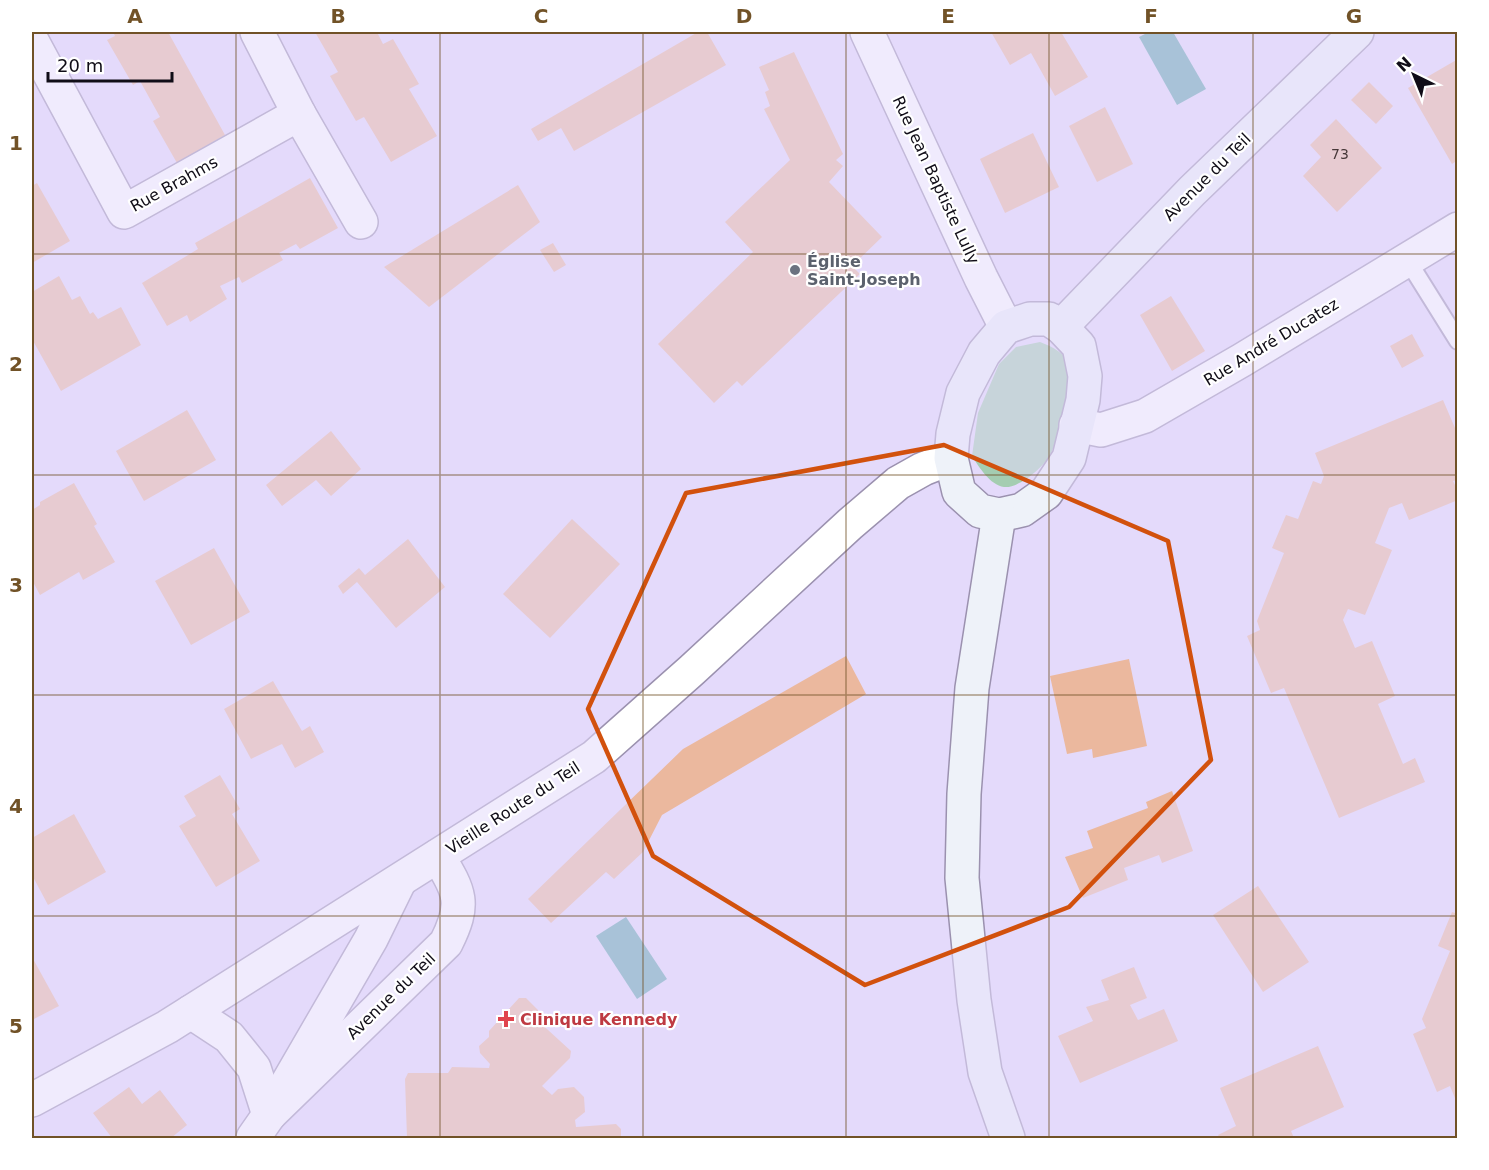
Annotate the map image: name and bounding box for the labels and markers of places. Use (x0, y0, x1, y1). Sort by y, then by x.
place label: Église Saint-Joseph (807, 252, 921, 289)
marker: Église Saint-Joseph (788, 263, 802, 277)
marker: Clinique Kennedy (497, 1010, 515, 1028)
place label: Clinique Kennedy (520, 1010, 678, 1029)

